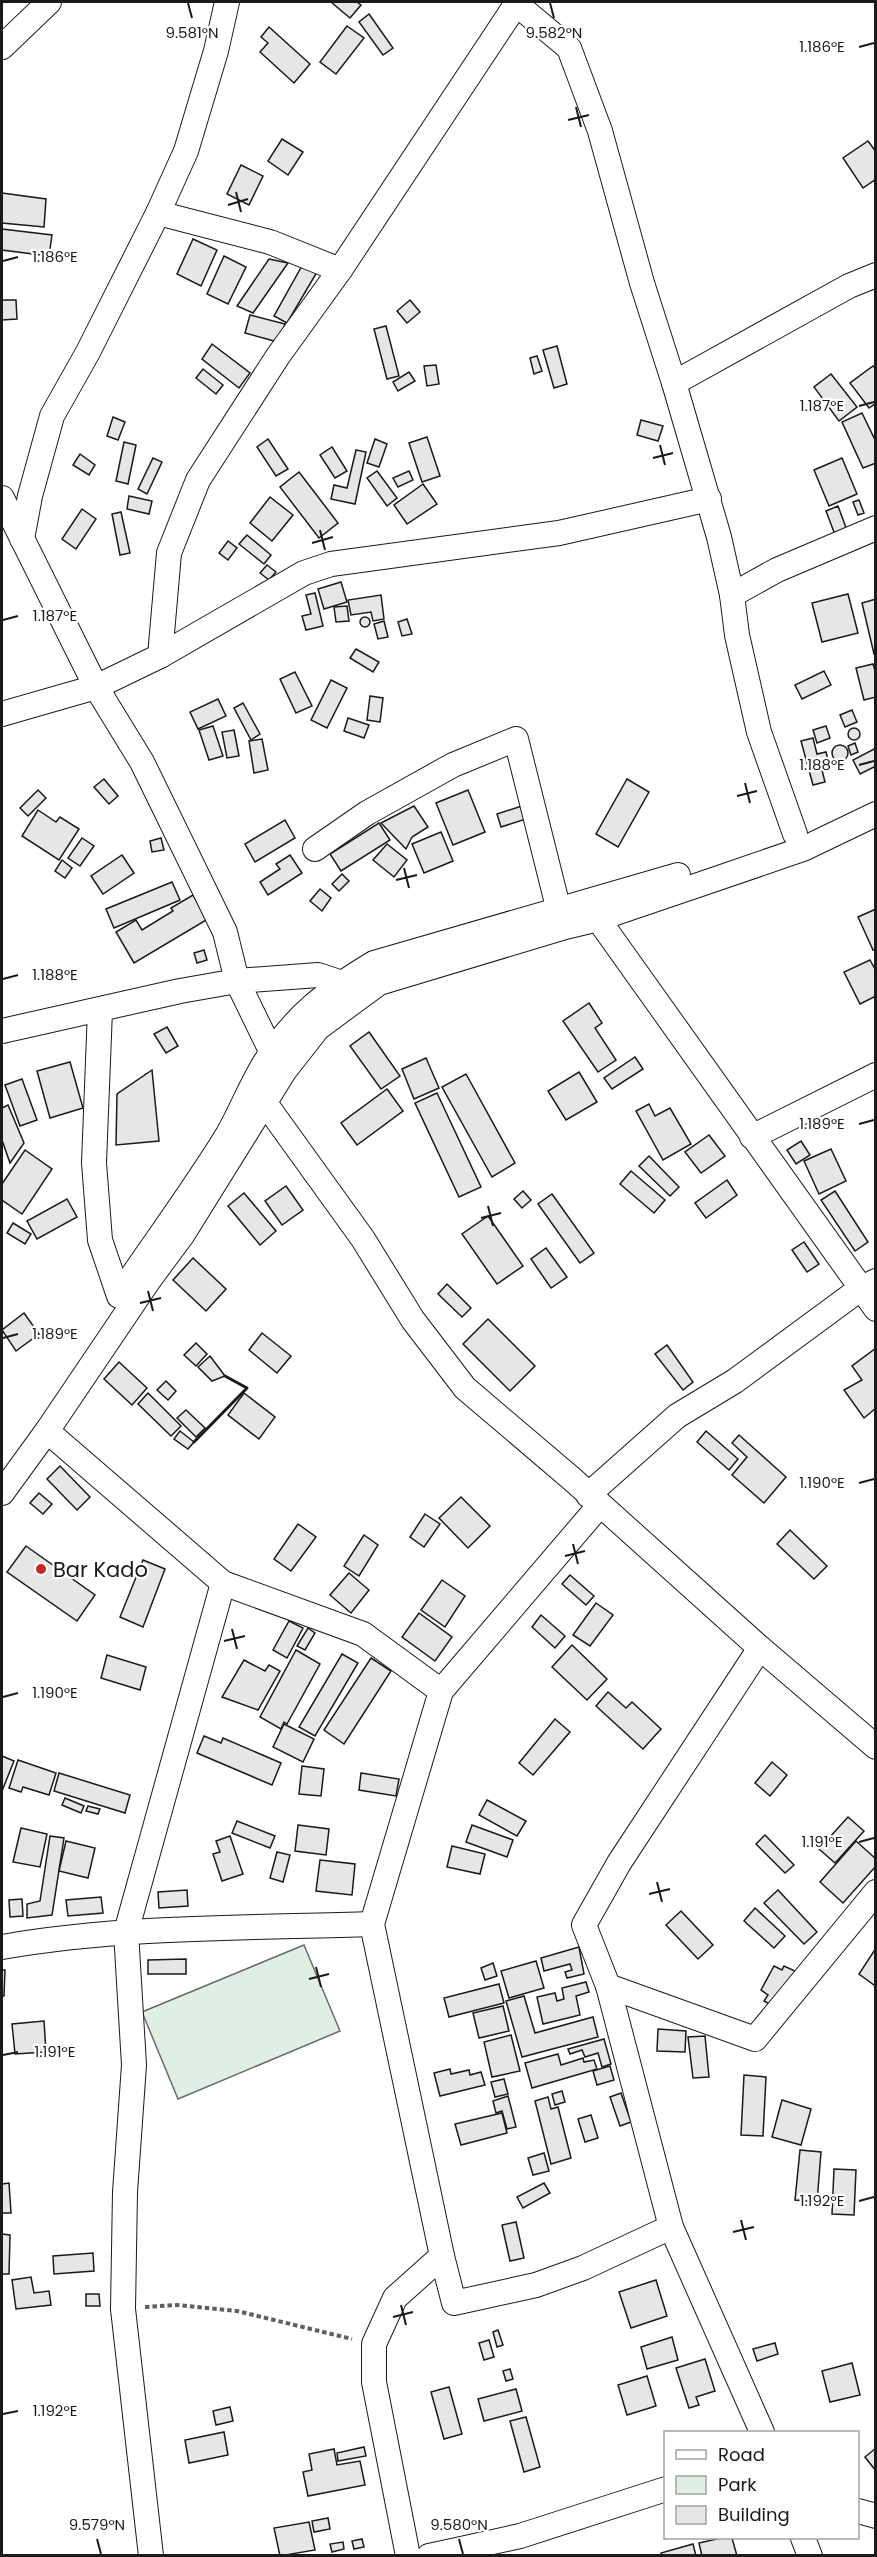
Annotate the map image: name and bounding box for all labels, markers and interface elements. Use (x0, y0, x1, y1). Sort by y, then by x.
text: 9.581°N (166, 22, 218, 43)
text: 9.582°N (526, 22, 582, 43)
text: 1.186°E (799, 36, 845, 57)
text: 1.186°E (32, 246, 78, 267)
text: 1.187°E (800, 395, 844, 416)
text: 1.187°E (33, 605, 77, 626)
text: 1.188°E (799, 754, 845, 775)
text: 1.188°E (32, 964, 78, 985)
text: 1.189°E (799, 1113, 845, 1134)
text: 1.189°E (32, 1323, 78, 1344)
text: 1.190°E (799, 1472, 845, 1493)
place label: Bar Kado (53, 1555, 148, 1584)
marker: Bar Kado (34, 1562, 48, 1576)
text: 1.190°E (32, 1682, 78, 1703)
text: 1.191°E (802, 1831, 842, 1852)
text: 1.191°E (35, 2041, 75, 2062)
text: 1.192°E (800, 2190, 844, 2211)
text: 1.192°E (33, 2400, 77, 2421)
legend (664, 2431, 859, 2539)
text: Road (718, 2442, 765, 2467)
text: Park (718, 2472, 757, 2497)
text: Building (718, 2502, 790, 2527)
text: 9.579°N (69, 2514, 125, 2535)
text: 9.580°N (430, 2514, 488, 2535)

